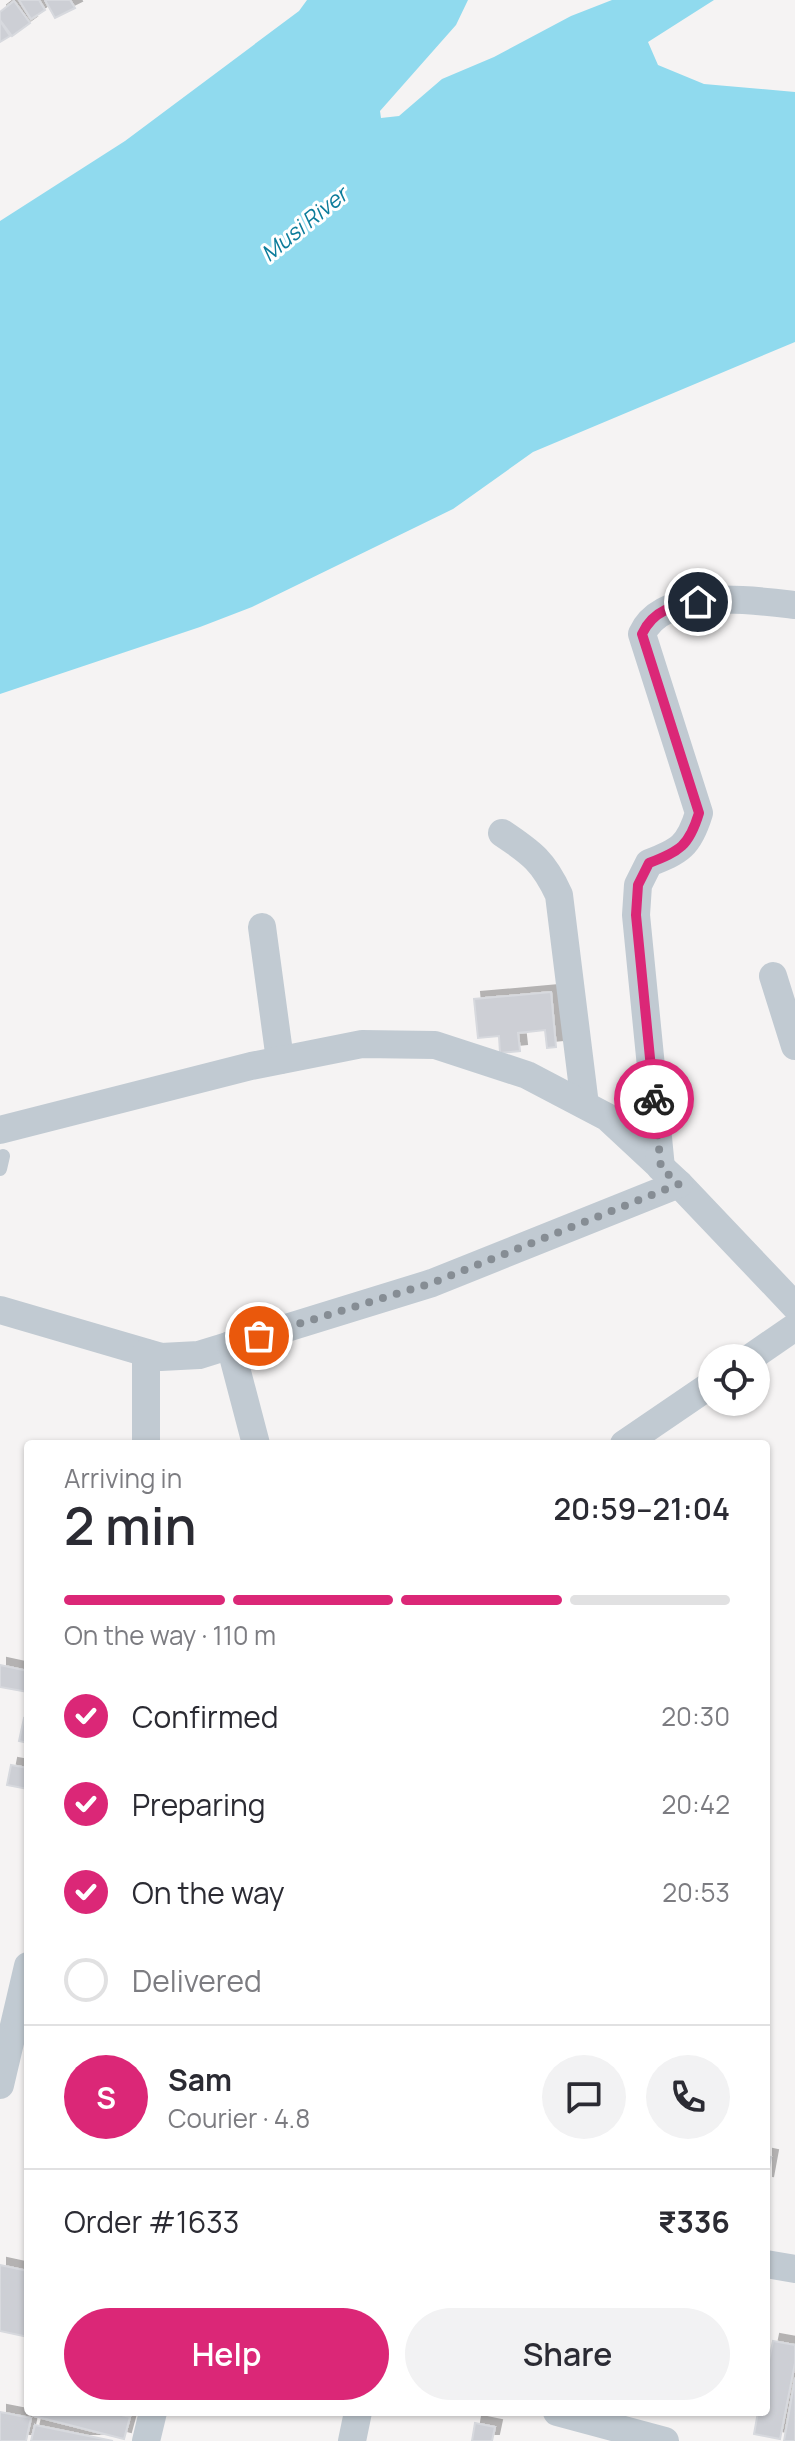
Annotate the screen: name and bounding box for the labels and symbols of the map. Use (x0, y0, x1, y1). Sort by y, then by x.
water label: Musi River (254, 178, 356, 268)
pin (664, 568, 732, 636)
courier (614, 1059, 694, 1139)
pin (225, 1302, 293, 1370)

